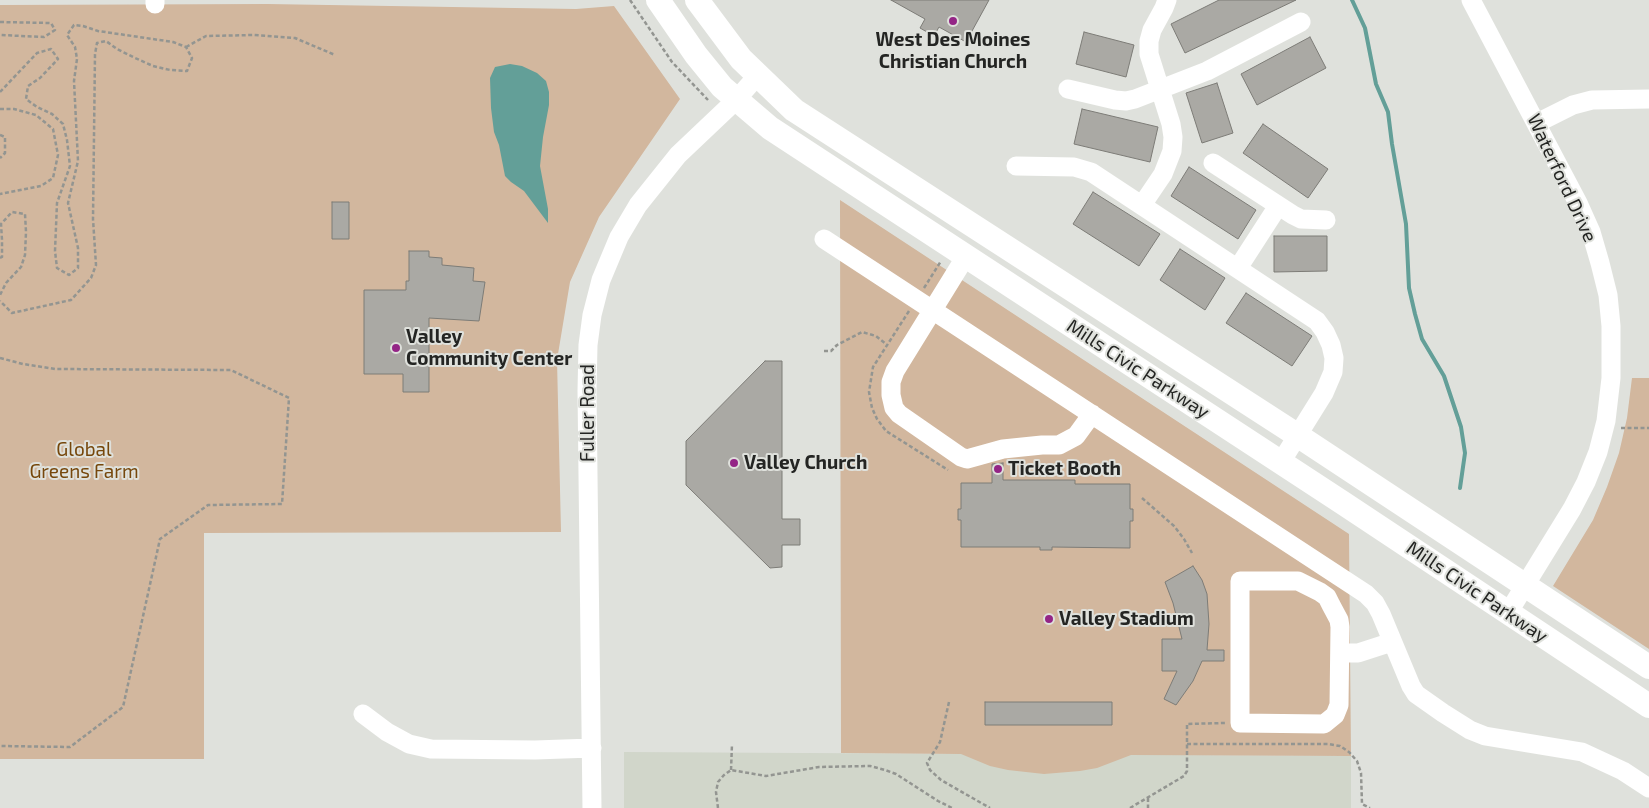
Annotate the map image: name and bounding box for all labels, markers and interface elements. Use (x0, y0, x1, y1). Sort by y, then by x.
marker: West Des Moines Christian Church (947, 15, 959, 27)
place label: West Des Moines Christian Church (876, 29, 1030, 73)
street label: Waterford Drive (1522, 110, 1602, 246)
street label: Mills Civic Parkway (1062, 314, 1214, 424)
place label: Valley Community Center (406, 326, 572, 370)
marker: Valley Community Center (390, 342, 402, 354)
street label: Fuller Road (577, 364, 599, 462)
park label: Global Greens Farm (29, 439, 139, 483)
place label: Valley Church (744, 452, 867, 474)
marker: Valley Church (728, 457, 740, 469)
place label: Ticket Booth (1008, 458, 1121, 480)
marker: Ticket Booth (992, 463, 1004, 475)
street label: Mills Civic Parkway (1402, 536, 1552, 648)
place label: Valley Stadium (1059, 608, 1194, 630)
marker: Valley Stadium (1043, 613, 1055, 625)

